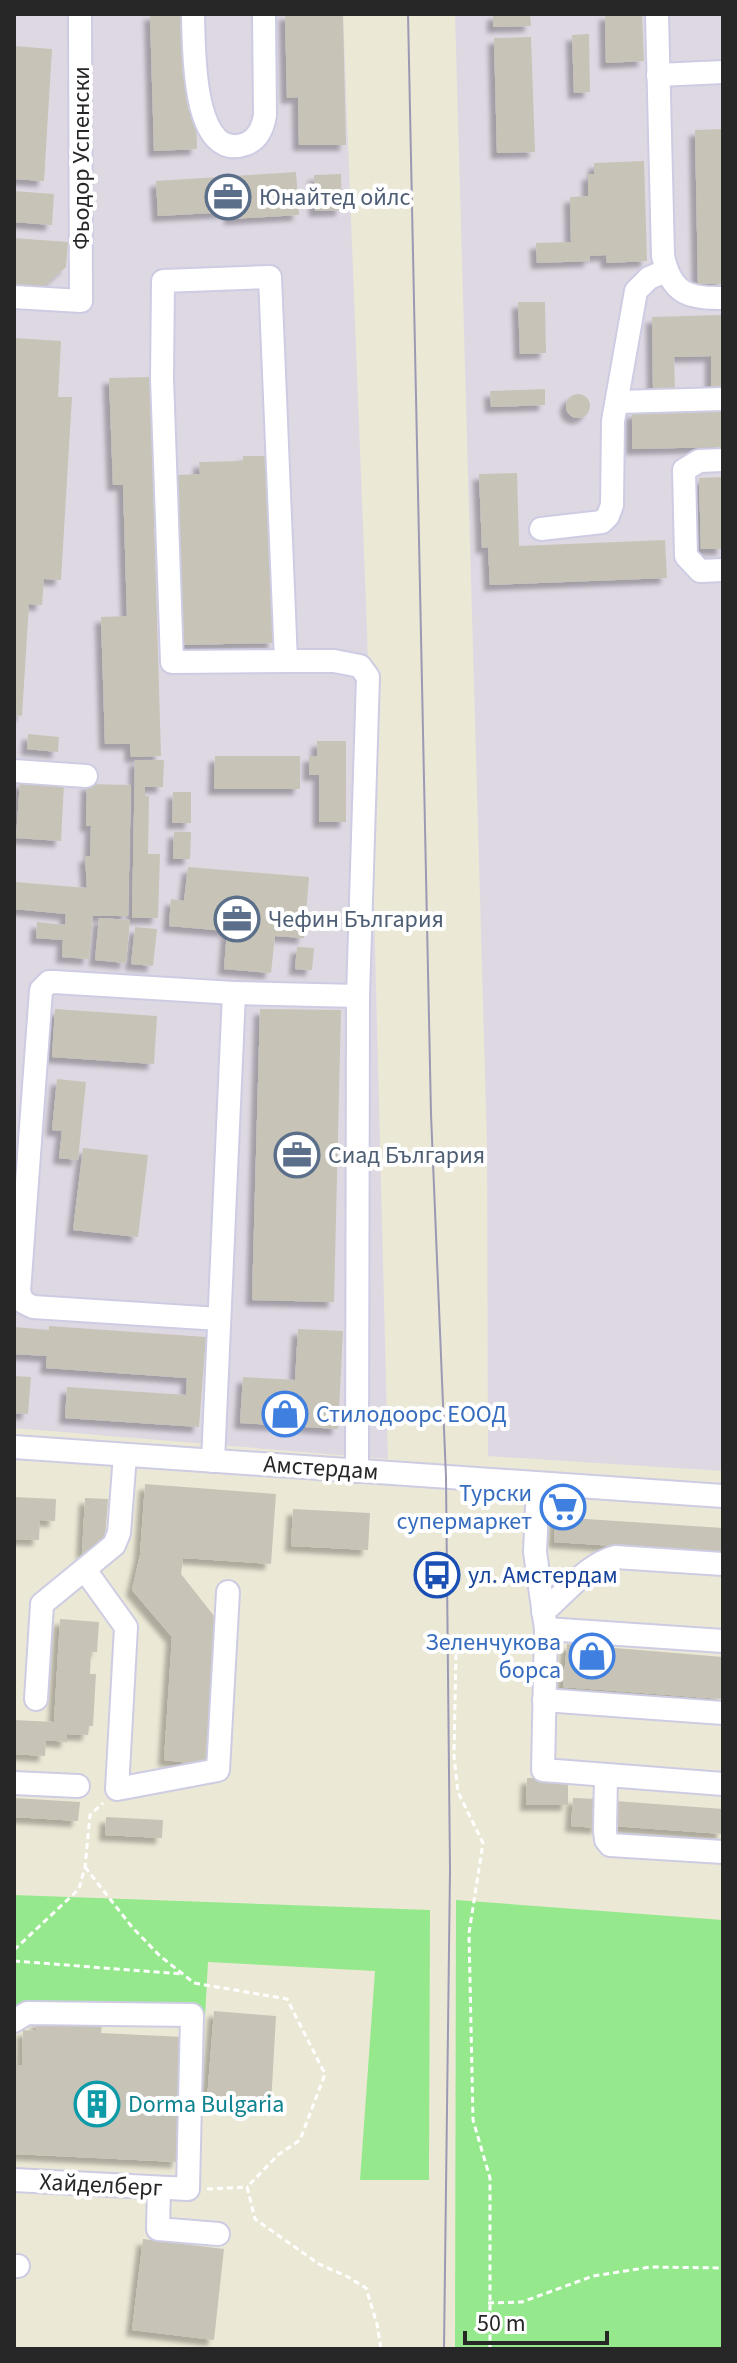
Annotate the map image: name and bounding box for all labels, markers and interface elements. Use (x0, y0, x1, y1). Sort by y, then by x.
street label: Фьодор Успенски (64, 66, 99, 250)
office icon: Юнайтед ойлс (204, 173, 252, 221)
place label: Юнайтед ойлс (259, 180, 410, 215)
office icon: Чефин България (213, 895, 261, 943)
place label: Чефин България (268, 902, 444, 937)
office icon: Сиад България (273, 1131, 321, 1179)
place label: Сиад България (328, 1138, 485, 1173)
shop icon: Стилодоорс ЕООД (261, 1390, 309, 1438)
place label: Стилодоорс ЕООД (316, 1397, 507, 1432)
street label: Амстердам (262, 1447, 380, 1489)
place label: Турски супермаркет (396, 1476, 532, 1539)
supermarket icon: Турски супермаркет (539, 1483, 587, 1531)
bus stop icon: ул. Амстердам (413, 1551, 461, 1599)
place label: ул. Амстердам (468, 1558, 618, 1593)
place label: Зеленчукова борса (426, 1625, 561, 1688)
shop icon: Зеленчукова борса (568, 1632, 616, 1680)
building icon: Dorma Bulgaria (73, 2080, 121, 2128)
place label: Dorma Bulgaria (128, 2087, 284, 2122)
street label: Хайделберг (39, 2164, 164, 2206)
scale bar (465, 2295, 607, 2345)
text: 50 m (477, 2306, 526, 2341)

